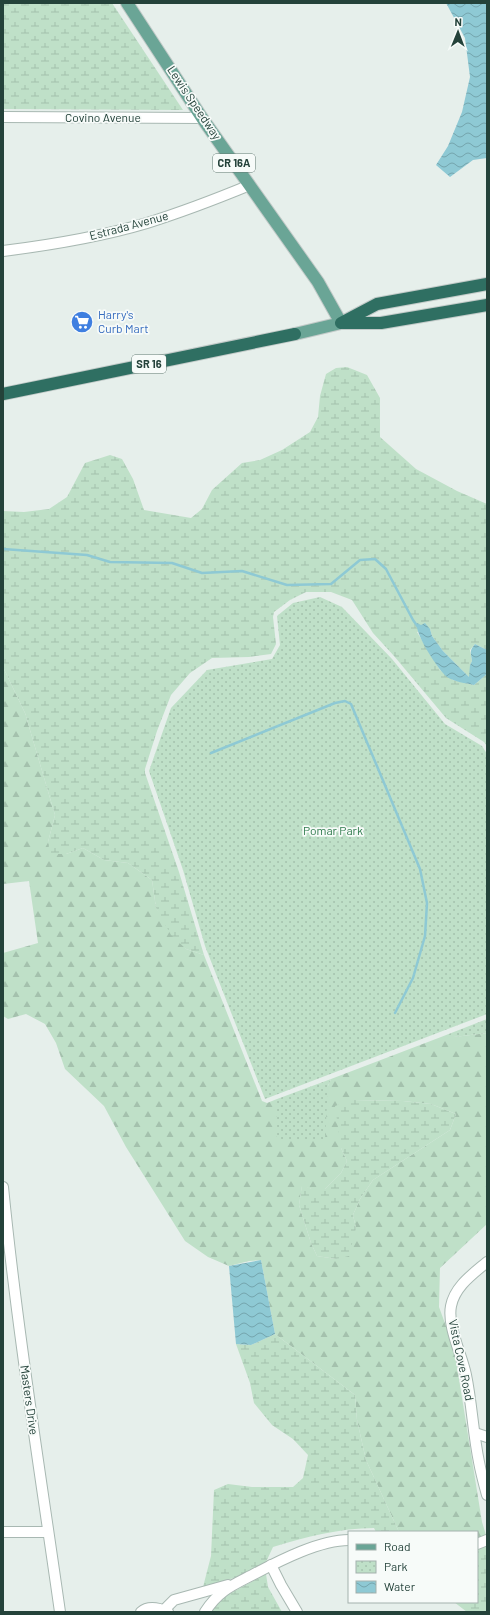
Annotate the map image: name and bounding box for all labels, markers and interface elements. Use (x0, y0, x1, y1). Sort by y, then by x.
north arrow (438, 12, 478, 52)
text: N (454, 15, 462, 28)
street label: Lewis Speedway (165, 63, 225, 142)
street label: Covino Avenue (65, 110, 141, 124)
road number: CR 16A (213, 154, 255, 172)
street label: Estrada Avenue (88, 208, 170, 242)
place label: Harry's Curb Mart (98, 307, 149, 335)
supermarket icon: Harry's Curb Mart (69, 309, 95, 335)
road number: SR 16 (132, 355, 166, 373)
park label: Pomar Park (303, 823, 363, 837)
street label: Vista Cove Road (446, 1318, 477, 1402)
street label: Masters Drive (18, 1364, 42, 1436)
legend (348, 1531, 478, 1603)
text: Road (384, 1539, 411, 1553)
text: Park (384, 1559, 408, 1573)
text: Water (384, 1579, 416, 1593)

